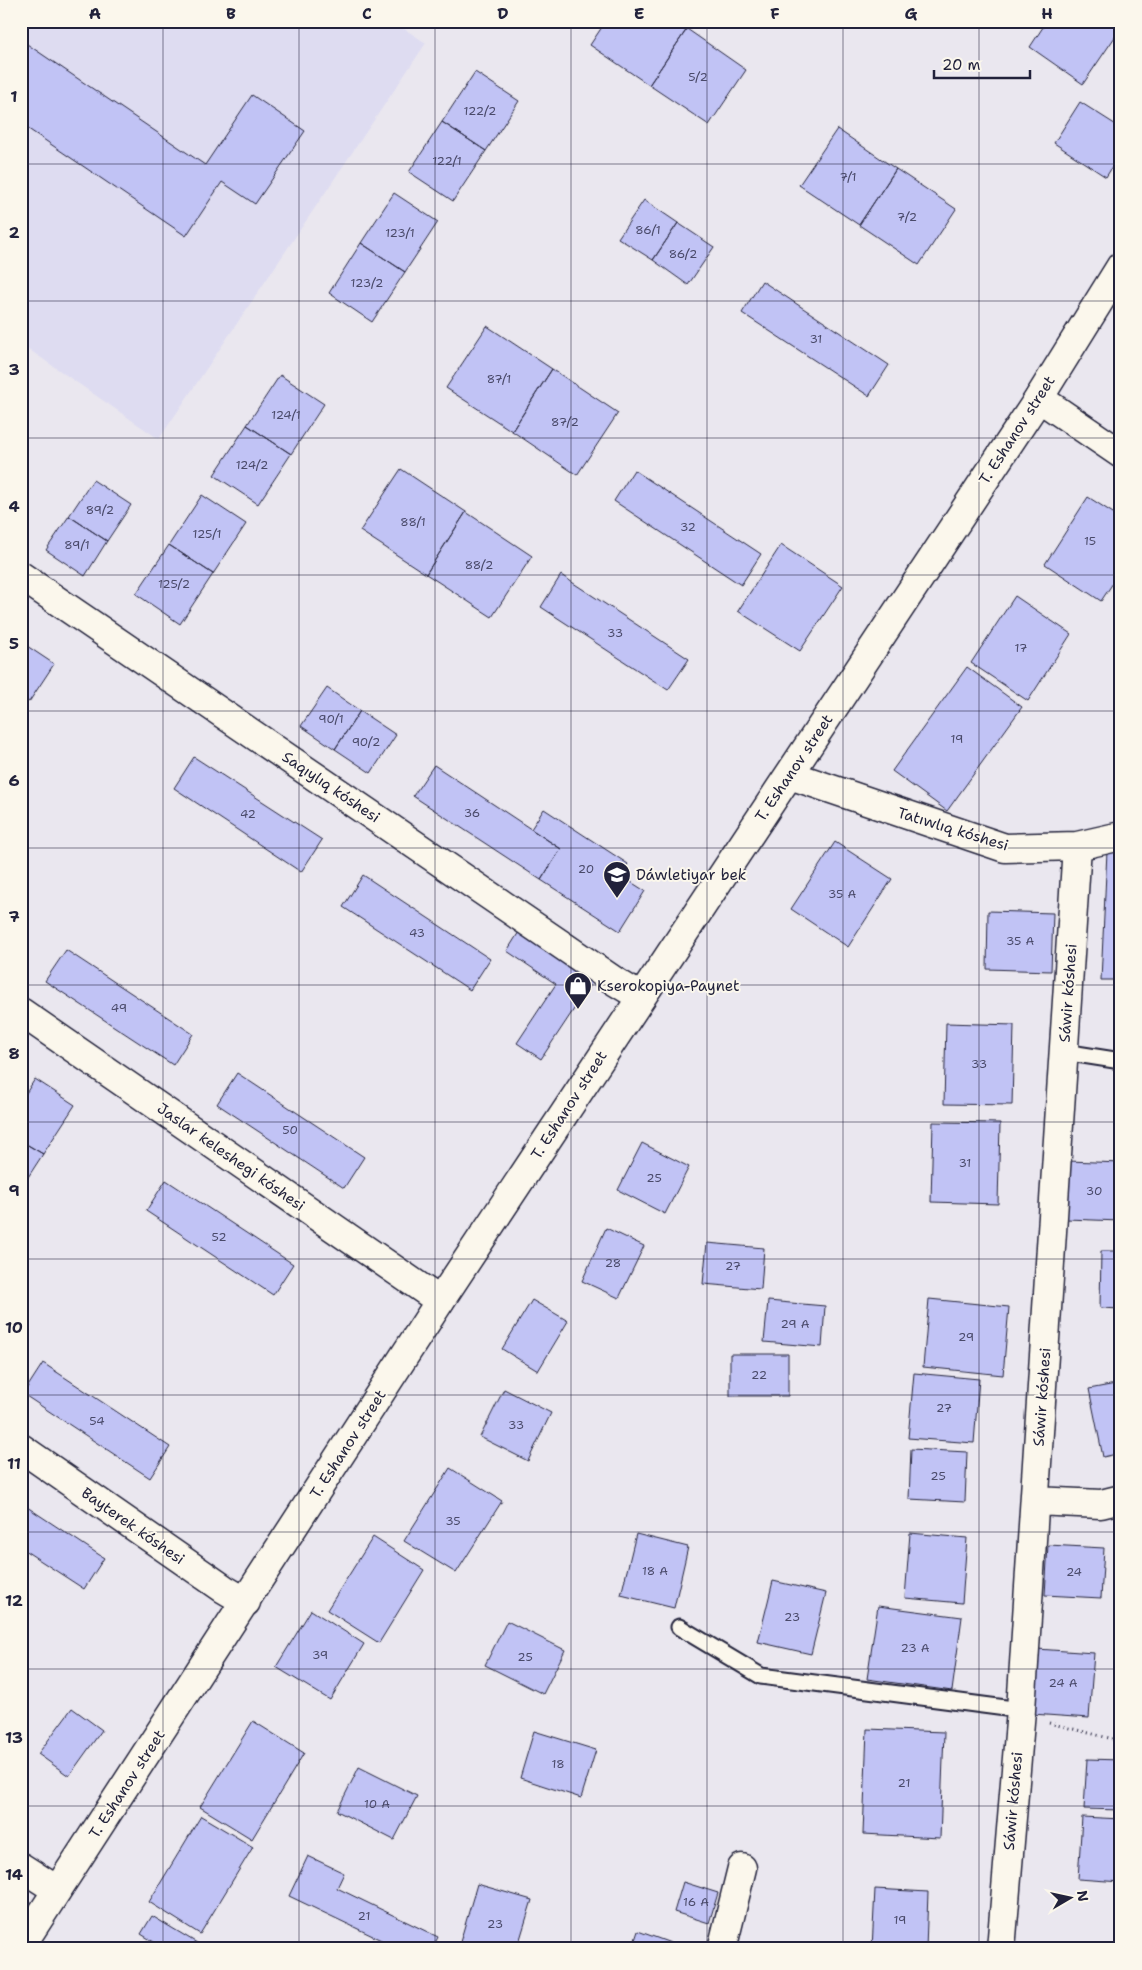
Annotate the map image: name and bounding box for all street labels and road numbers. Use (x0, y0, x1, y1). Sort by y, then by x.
street label: T. Eshanov street (974, 372, 1060, 488)
street label: T. Eshanov street (751, 710, 837, 826)
street label: Saqıylıq kóshesi (278, 747, 384, 827)
street label: Tatıwlıq kóshesi (895, 803, 1011, 855)
street label: Sáwir kóshesi (1055, 943, 1081, 1043)
street label: T. Eshanov street (526, 1047, 612, 1163)
street label: Jaslar keleshegi kóshesi (153, 1098, 309, 1216)
street label: Sáwir kóshesi (1029, 1347, 1055, 1447)
street label: T. Eshanov street (305, 1386, 391, 1502)
street label: Bayterek kóshesi (77, 1483, 189, 1569)
street label: T. Eshanov street (84, 1726, 170, 1842)
street label: Sáwir kóshesi (999, 1751, 1027, 1851)

